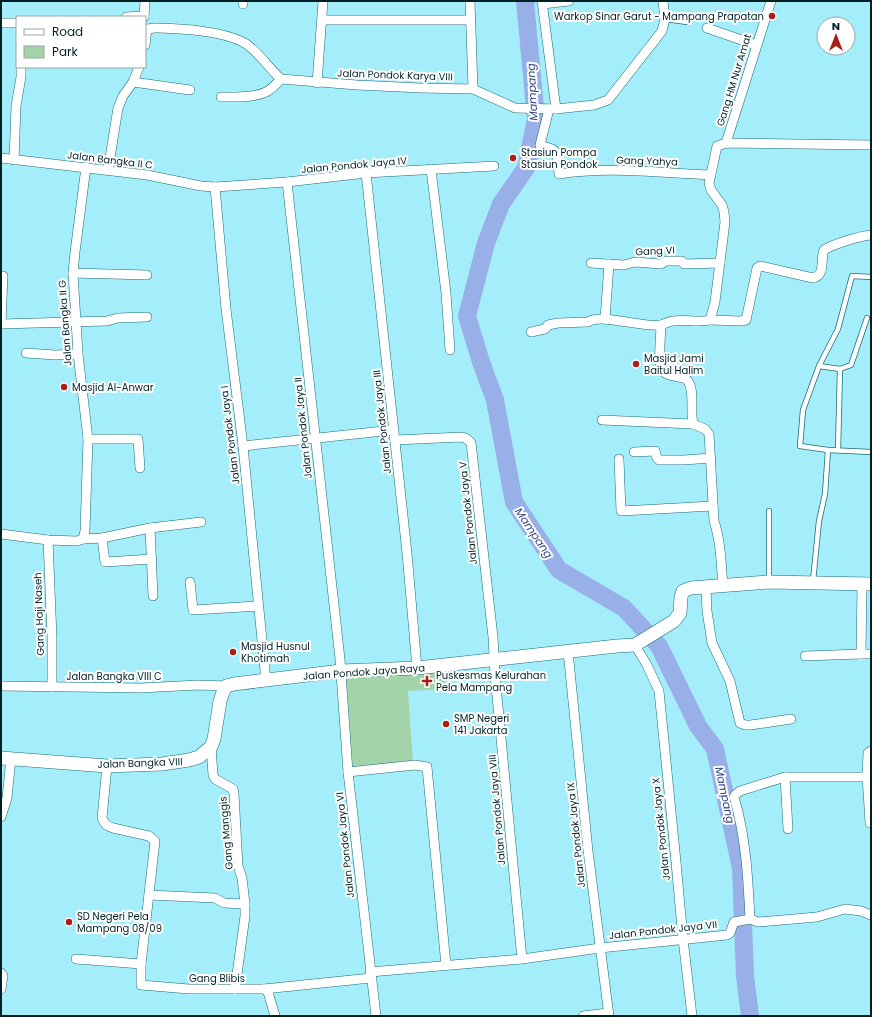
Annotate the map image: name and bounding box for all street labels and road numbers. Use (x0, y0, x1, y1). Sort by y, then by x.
street label: Gang HM Nur Amat (713, 32, 755, 128)
street label: Jalan Pondok Karya VIII (337, 65, 453, 85)
street label: Jalan Bangka II C (66, 147, 154, 173)
street label: Gang Yahya (616, 152, 678, 170)
street label: Jalan Pondok Jaya IV (300, 153, 408, 177)
street label: Gang VI (635, 242, 675, 260)
street label: Jalan Bangka II G (54, 279, 75, 367)
street label: Jalan Pondok Jaya III (369, 369, 395, 475)
street label: Jalan Pondok Jaya II (290, 377, 316, 479)
street label: Jalan Pondok Jaya I (216, 385, 244, 485)
street label: Jalan Pondok Jaya V (455, 460, 481, 565)
street label: Gang Haji Naseh (30, 572, 48, 656)
street label: Jalan Pondok Jaya Raya (302, 660, 426, 684)
street label: Jalan Bangka VIII C (66, 669, 162, 684)
street label: Jalan Bangka VIII (97, 754, 183, 772)
street label: Jalan Pondok Jaya VIII (485, 754, 509, 866)
street label: Jalan Pondok Jaya X (648, 777, 674, 881)
street label: Jalan Pondok Jaya IX (563, 782, 589, 888)
street label: Jalan Pondok Jaya VI (332, 791, 358, 899)
street label: Gang Manggis (215, 796, 237, 870)
street label: Jalan Pondok Jaya VII (608, 917, 718, 943)
street label: Gang Blibis (189, 971, 245, 986)

